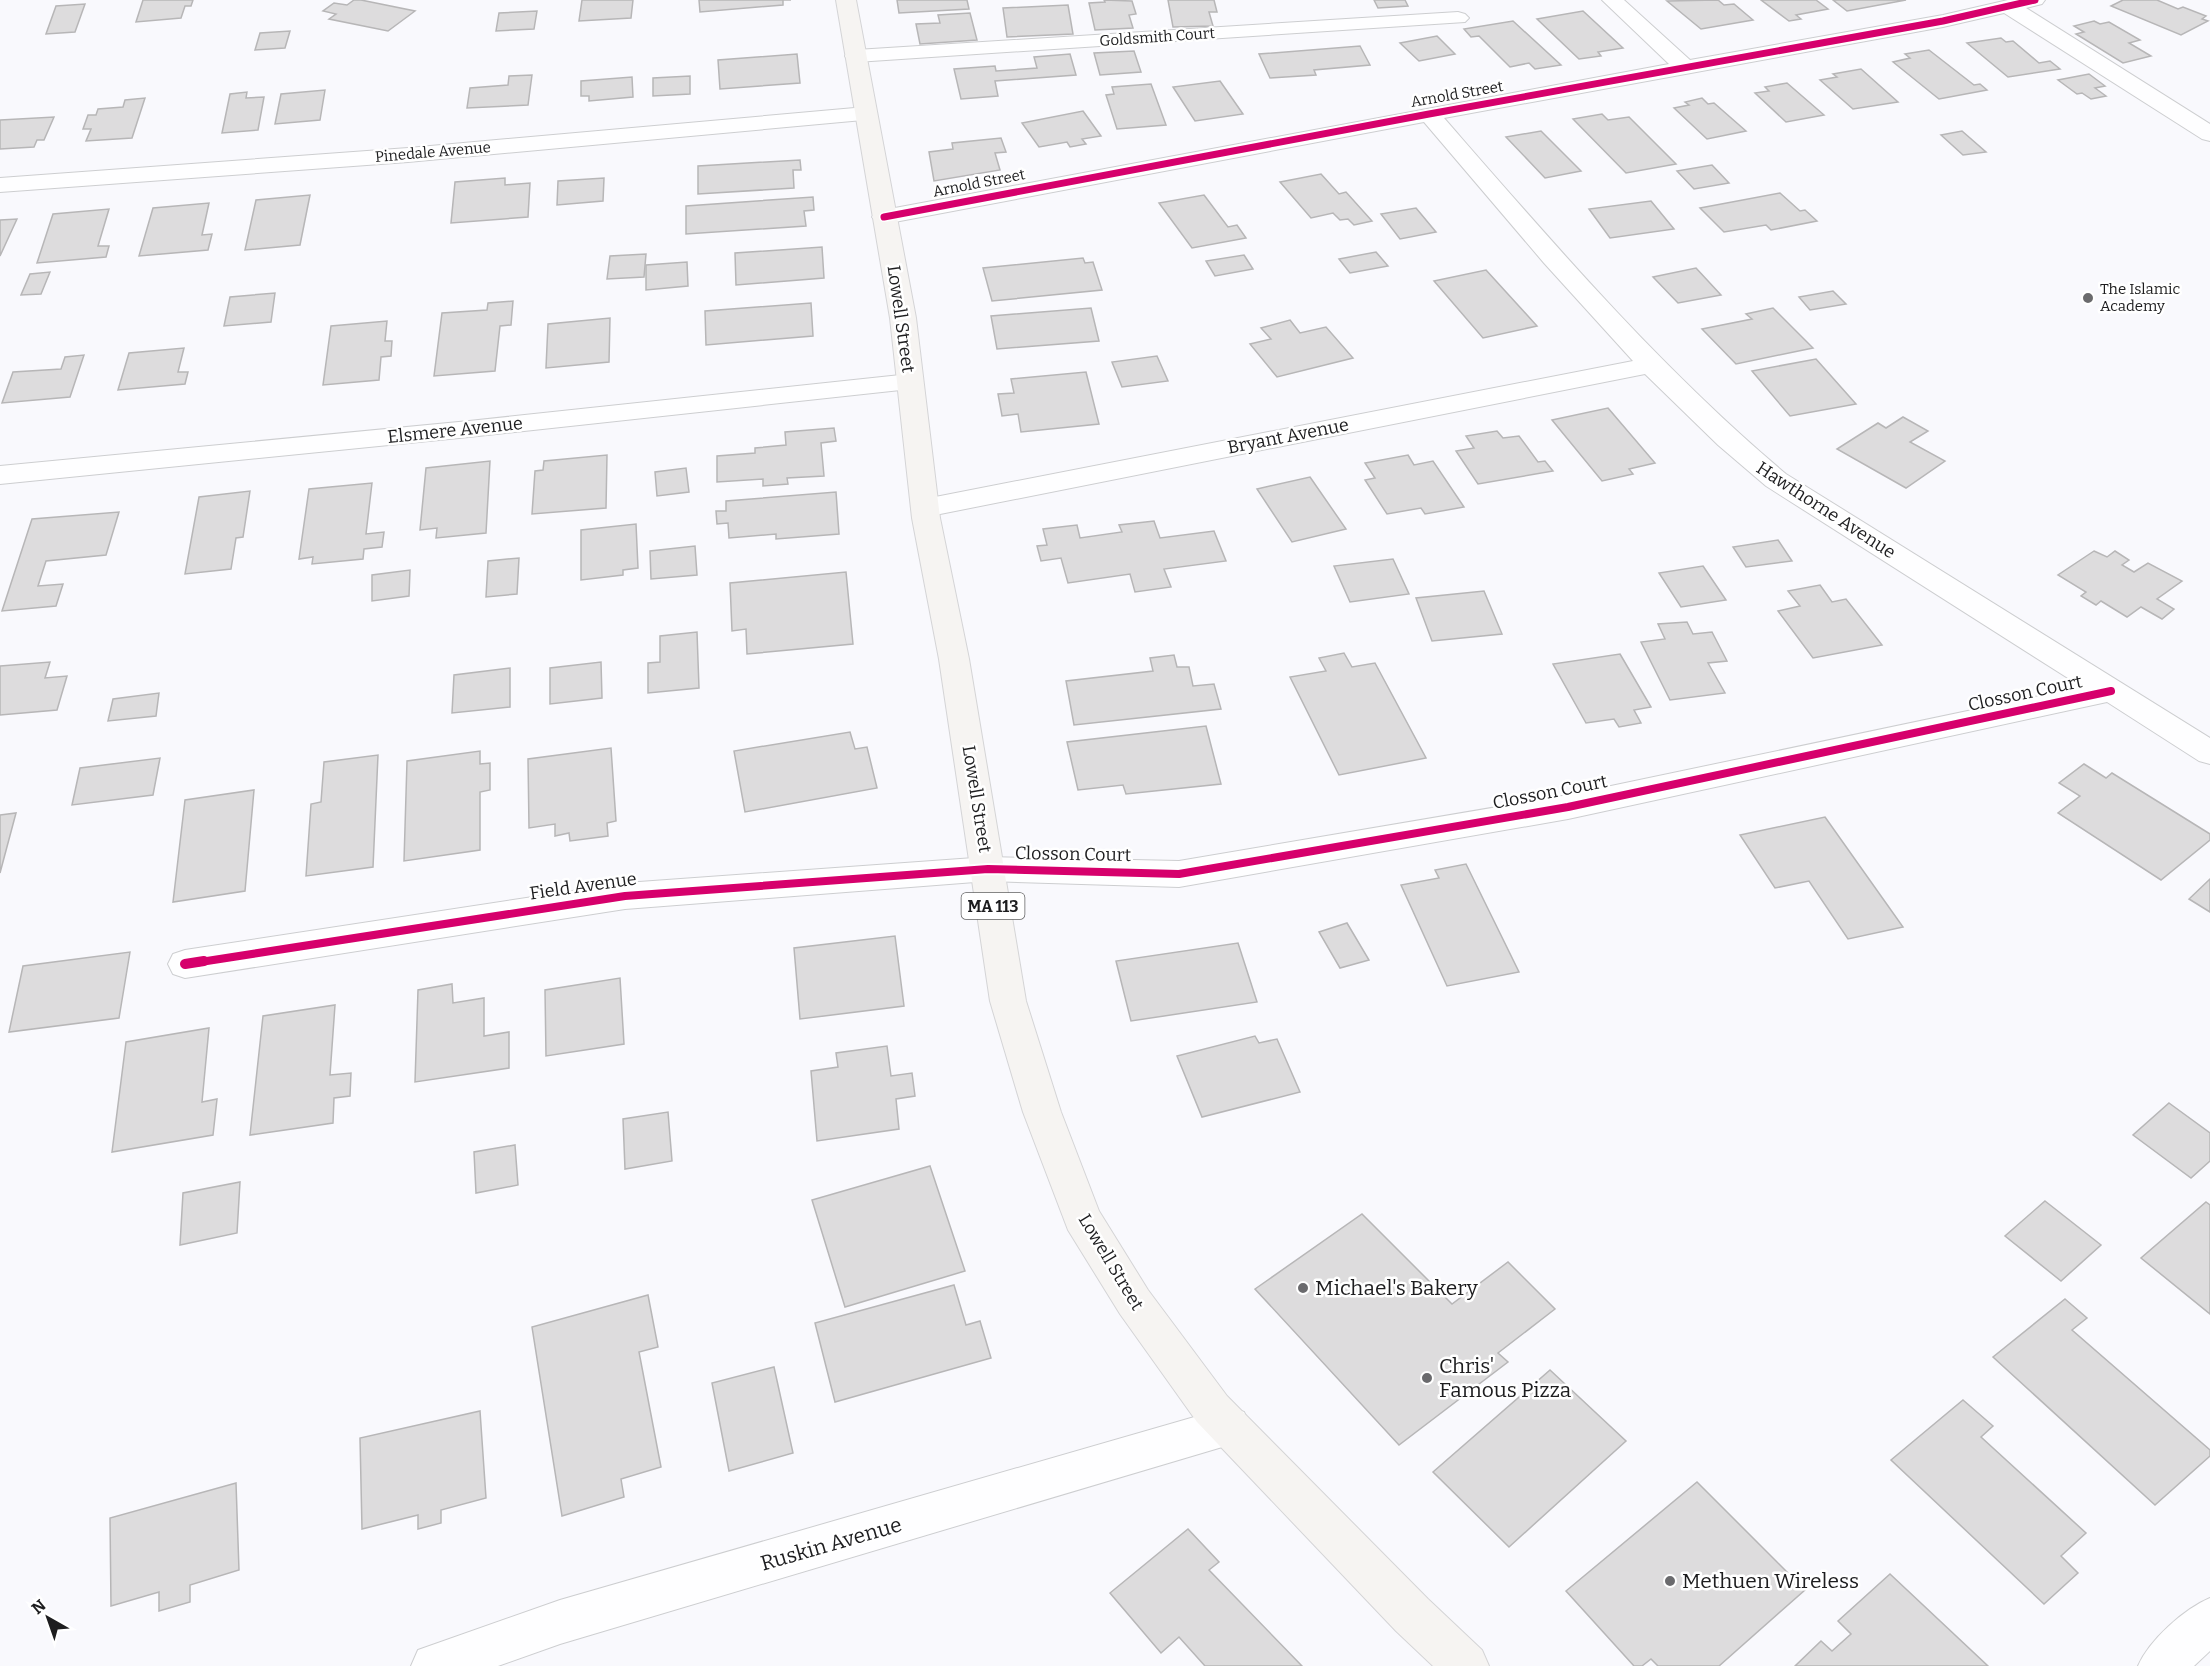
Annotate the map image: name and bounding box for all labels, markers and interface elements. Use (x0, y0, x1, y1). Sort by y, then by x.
street label: Goldsmith Court (1099, 24, 1216, 50)
street label: Arnold Street (1409, 77, 1505, 111)
street label: Pinedale Avenue (374, 138, 492, 166)
street label: Arnold Street (931, 165, 1027, 201)
street label: Lowell Street (883, 264, 920, 375)
place label: The Islamic Academy (2100, 280, 2180, 315)
marker: The Islamic Academy (2081, 291, 2095, 305)
street label: Elsmere Avenue (386, 412, 524, 448)
street label: Bryant Avenue (1225, 413, 1351, 459)
street label: Hawthorne Avenue (1752, 457, 1900, 563)
street label: Closson Court (1966, 670, 2085, 716)
street label: Lowell Street (958, 744, 996, 855)
street label: Closson Court (1491, 770, 1610, 814)
street label: Closson Court (1015, 842, 1132, 866)
street label: Field Avenue (528, 868, 638, 904)
road number: MA 113 (962, 893, 1024, 919)
street label: Lowell Street (1074, 1210, 1149, 1315)
place label: Michael's Bakery (1315, 1275, 1479, 1301)
marker: Michael's Bakery (1296, 1281, 1310, 1295)
place label: Chris' Famous Pizza (1439, 1353, 1572, 1403)
marker: Chris' Famous Pizza (1420, 1371, 1434, 1385)
street label: Ruskin Avenue (757, 1511, 905, 1577)
place label: Methuen Wireless (1682, 1568, 1859, 1594)
marker: Methuen Wireless (1663, 1574, 1677, 1588)
north arrow (18, 1588, 78, 1648)
text: N (28, 1596, 50, 1618)

